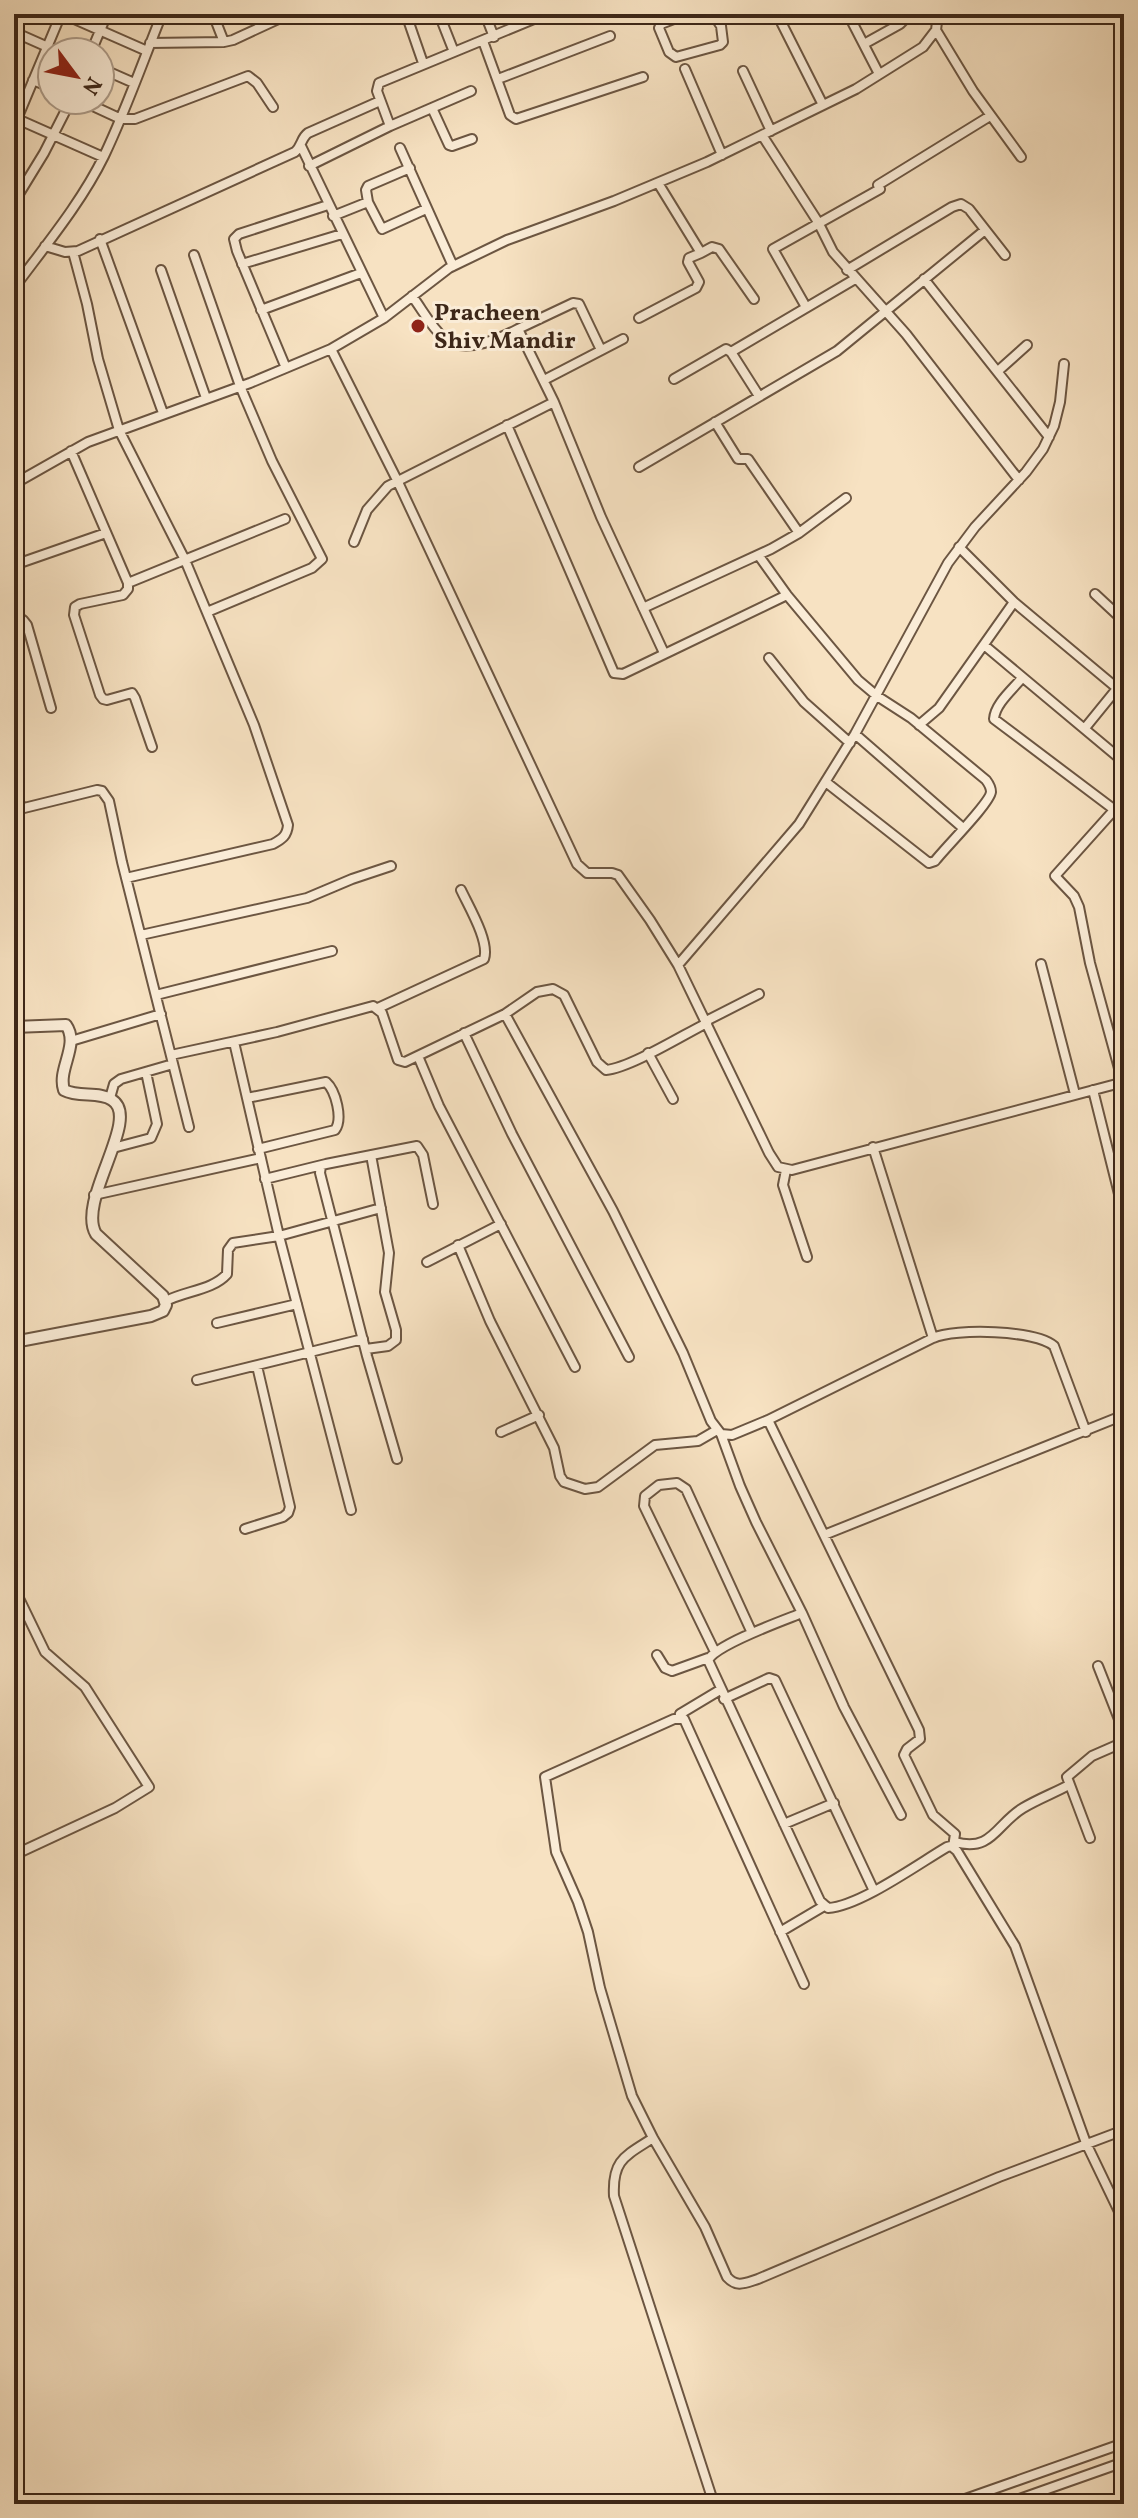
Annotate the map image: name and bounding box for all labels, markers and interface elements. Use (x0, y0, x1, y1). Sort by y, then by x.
north arrow (36, 36, 116, 116)
text: N (73, 70, 108, 100)
place label: Pracheen Shiv Mandir (434, 297, 576, 359)
marker: Pracheen Shiv Mandir (409, 317, 427, 335)

